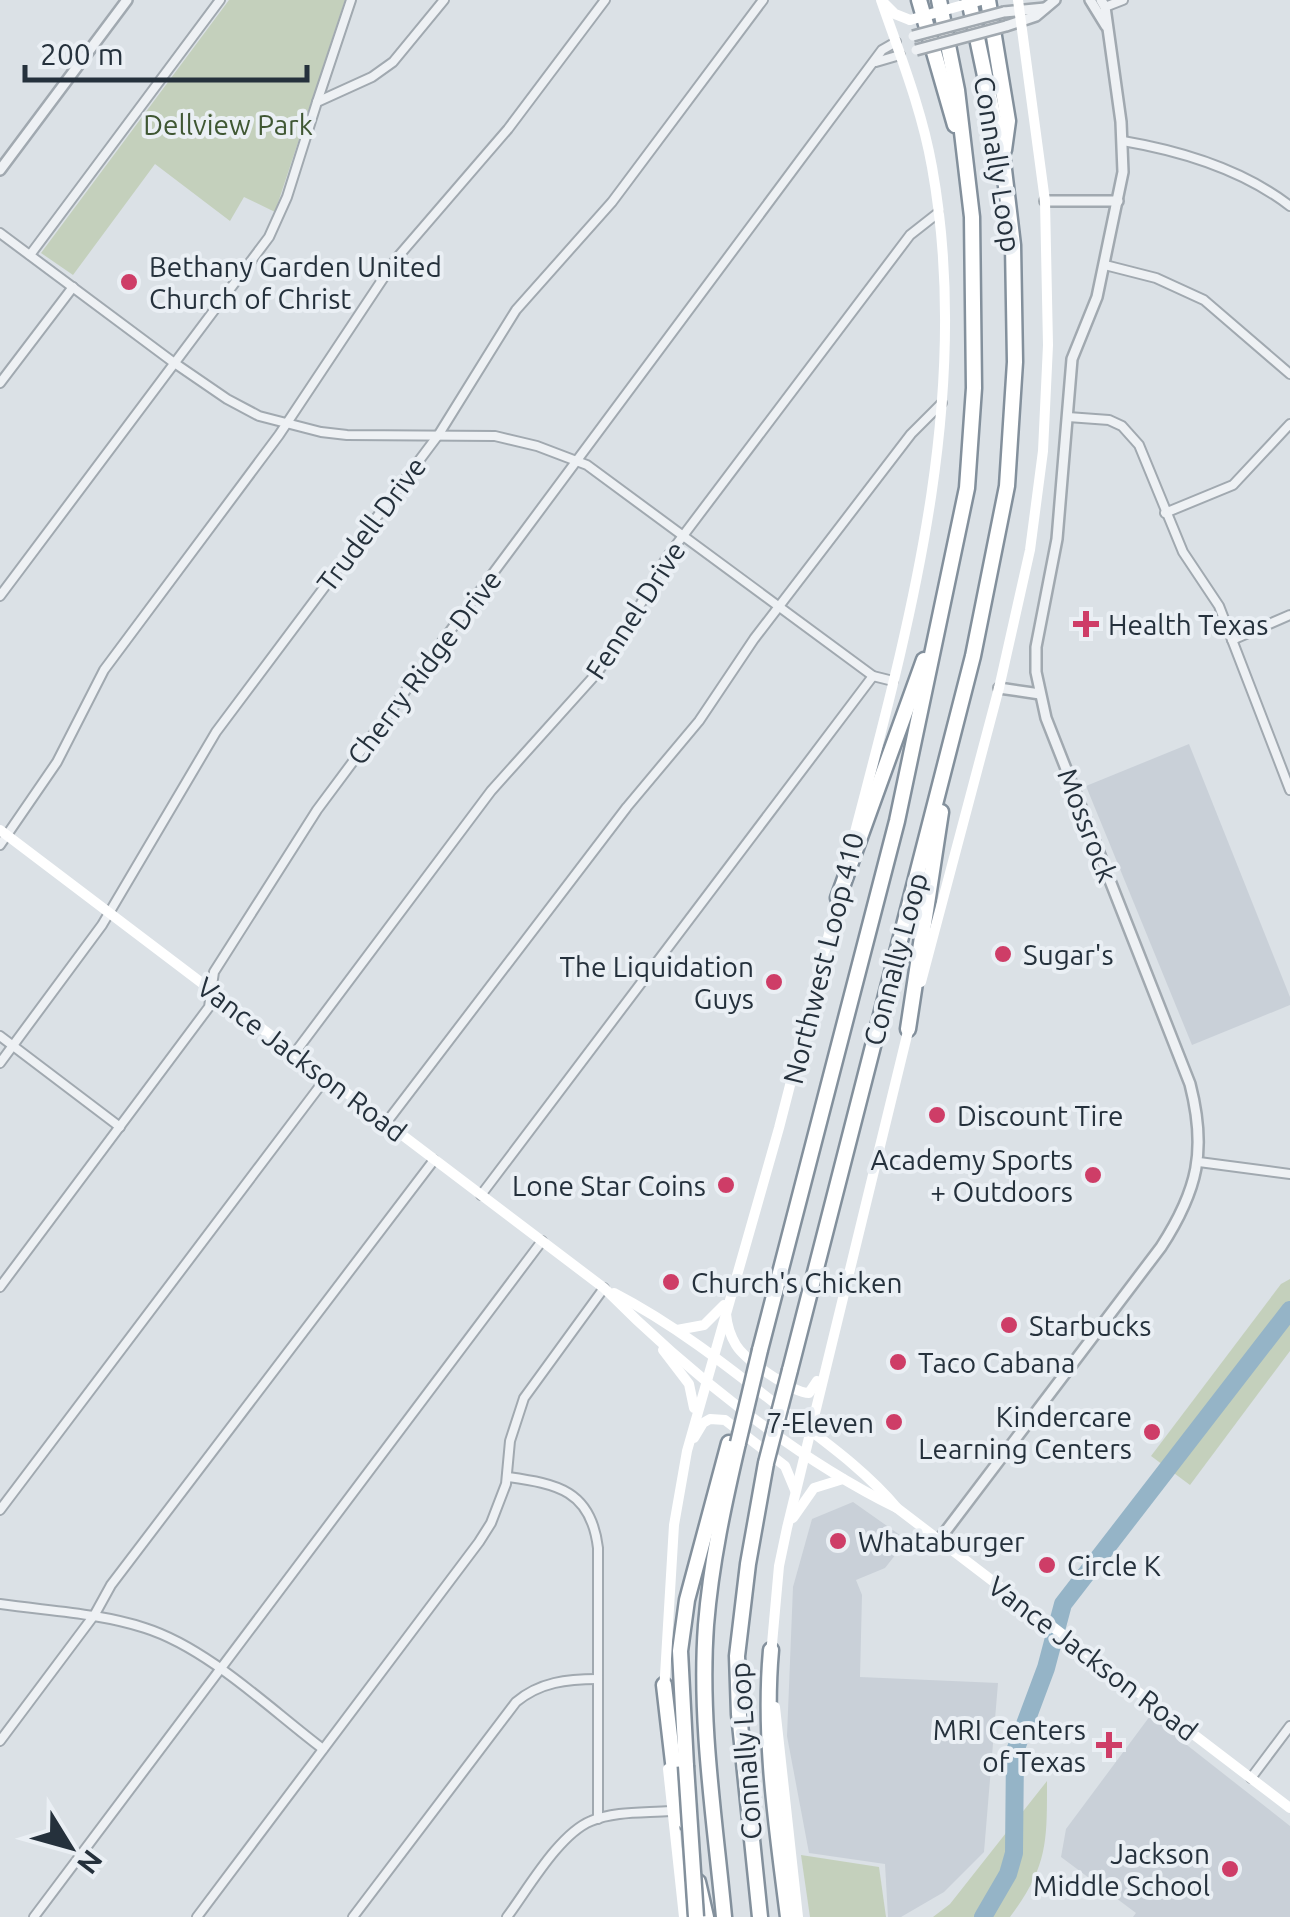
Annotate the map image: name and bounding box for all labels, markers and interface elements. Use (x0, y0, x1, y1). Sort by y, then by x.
scale bar (25, 20, 308, 82)
text: 200 m (40, 37, 124, 71)
street label: Connally Loop (969, 74, 1027, 254)
park label: Dellview Park (143, 109, 313, 140)
place label: Bethany Garden United Church of Christ (149, 251, 442, 314)
marker: Bethany Garden United Church of Christ (118, 271, 140, 293)
street label: Trudell Drive (310, 451, 432, 597)
street label: Fennel Drive (579, 535, 691, 685)
street label: Cherry Ridge Drive (341, 564, 507, 770)
place label: Health Texas (1108, 609, 1268, 640)
marker: Health Texas (1073, 611, 1099, 637)
street label: Mossrock (1052, 764, 1124, 886)
street label: Northwest Loop 410 (777, 829, 869, 1087)
street label: Connally Loop (857, 869, 933, 1049)
place label: Sugar's (1023, 939, 1114, 970)
marker: Sugar's (992, 943, 1014, 965)
place label: The Liquidation Guys (559, 951, 754, 1014)
street label: Vance Jackson Road (192, 970, 412, 1148)
marker: The Liquidation Guys (763, 971, 785, 993)
place label: Discount Tire (957, 1100, 1123, 1131)
marker: Discount Tire (926, 1104, 948, 1126)
place label: Academy Sports + Outdoors (870, 1144, 1073, 1207)
marker: Academy Sports + Outdoors (1082, 1164, 1104, 1186)
place label: Lone Star Coins (512, 1170, 706, 1201)
marker: Lone Star Coins (715, 1174, 737, 1196)
place label: Church's Chicken (691, 1267, 902, 1298)
marker: Church's Chicken (660, 1271, 682, 1293)
place label: Starbucks (1029, 1310, 1151, 1341)
marker: Starbucks (998, 1314, 1020, 1336)
place label: Taco Cabana (918, 1347, 1075, 1378)
marker: Taco Cabana (887, 1351, 909, 1373)
place label: Kindercare Learning Centers (918, 1401, 1132, 1464)
place label: 7-Eleven (767, 1407, 874, 1438)
marker: 7-Eleven (883, 1411, 905, 1433)
marker: Kindercare Learning Centers (1141, 1421, 1163, 1443)
place label: Whataburger (858, 1526, 1025, 1557)
marker: Whataburger (827, 1530, 849, 1552)
place label: Circle K (1067, 1550, 1161, 1581)
marker: Circle K (1036, 1554, 1058, 1576)
street label: Vance Jackson Road (983, 1569, 1203, 1747)
street label: Connally Loop (723, 1661, 767, 1841)
place label: MRI Centers of Texas (933, 1714, 1086, 1777)
marker: MRI Centers of Texas (1096, 1732, 1122, 1758)
north arrow (20, 1797, 120, 1897)
place label: Jackson Middle School (1033, 1838, 1210, 1901)
text: N (72, 1845, 109, 1880)
marker: Jackson Middle School (1219, 1858, 1241, 1880)

